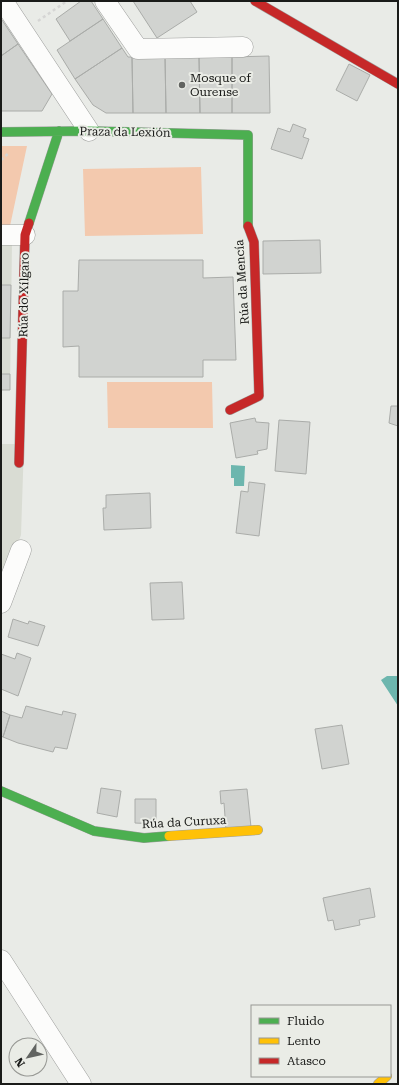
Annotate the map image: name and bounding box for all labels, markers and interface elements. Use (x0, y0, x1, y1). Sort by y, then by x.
place label: Mosque of Ourense (190, 71, 251, 99)
marker: Mosque of Ourense (177, 80, 187, 90)
street label: Praza da Lexión (79, 124, 171, 140)
street label: Rúa da Mencía (232, 239, 252, 325)
street label: Rúa do Xílgaro (16, 252, 32, 338)
street label: Rúa da Curuxa (141, 813, 227, 831)
legend (251, 1005, 391, 1077)
text: Fluido (287, 1014, 324, 1028)
text: Lento (287, 1034, 321, 1048)
north arrow (8, 1037, 48, 1077)
text: Atasco (287, 1054, 326, 1068)
text: N (12, 1055, 28, 1069)

